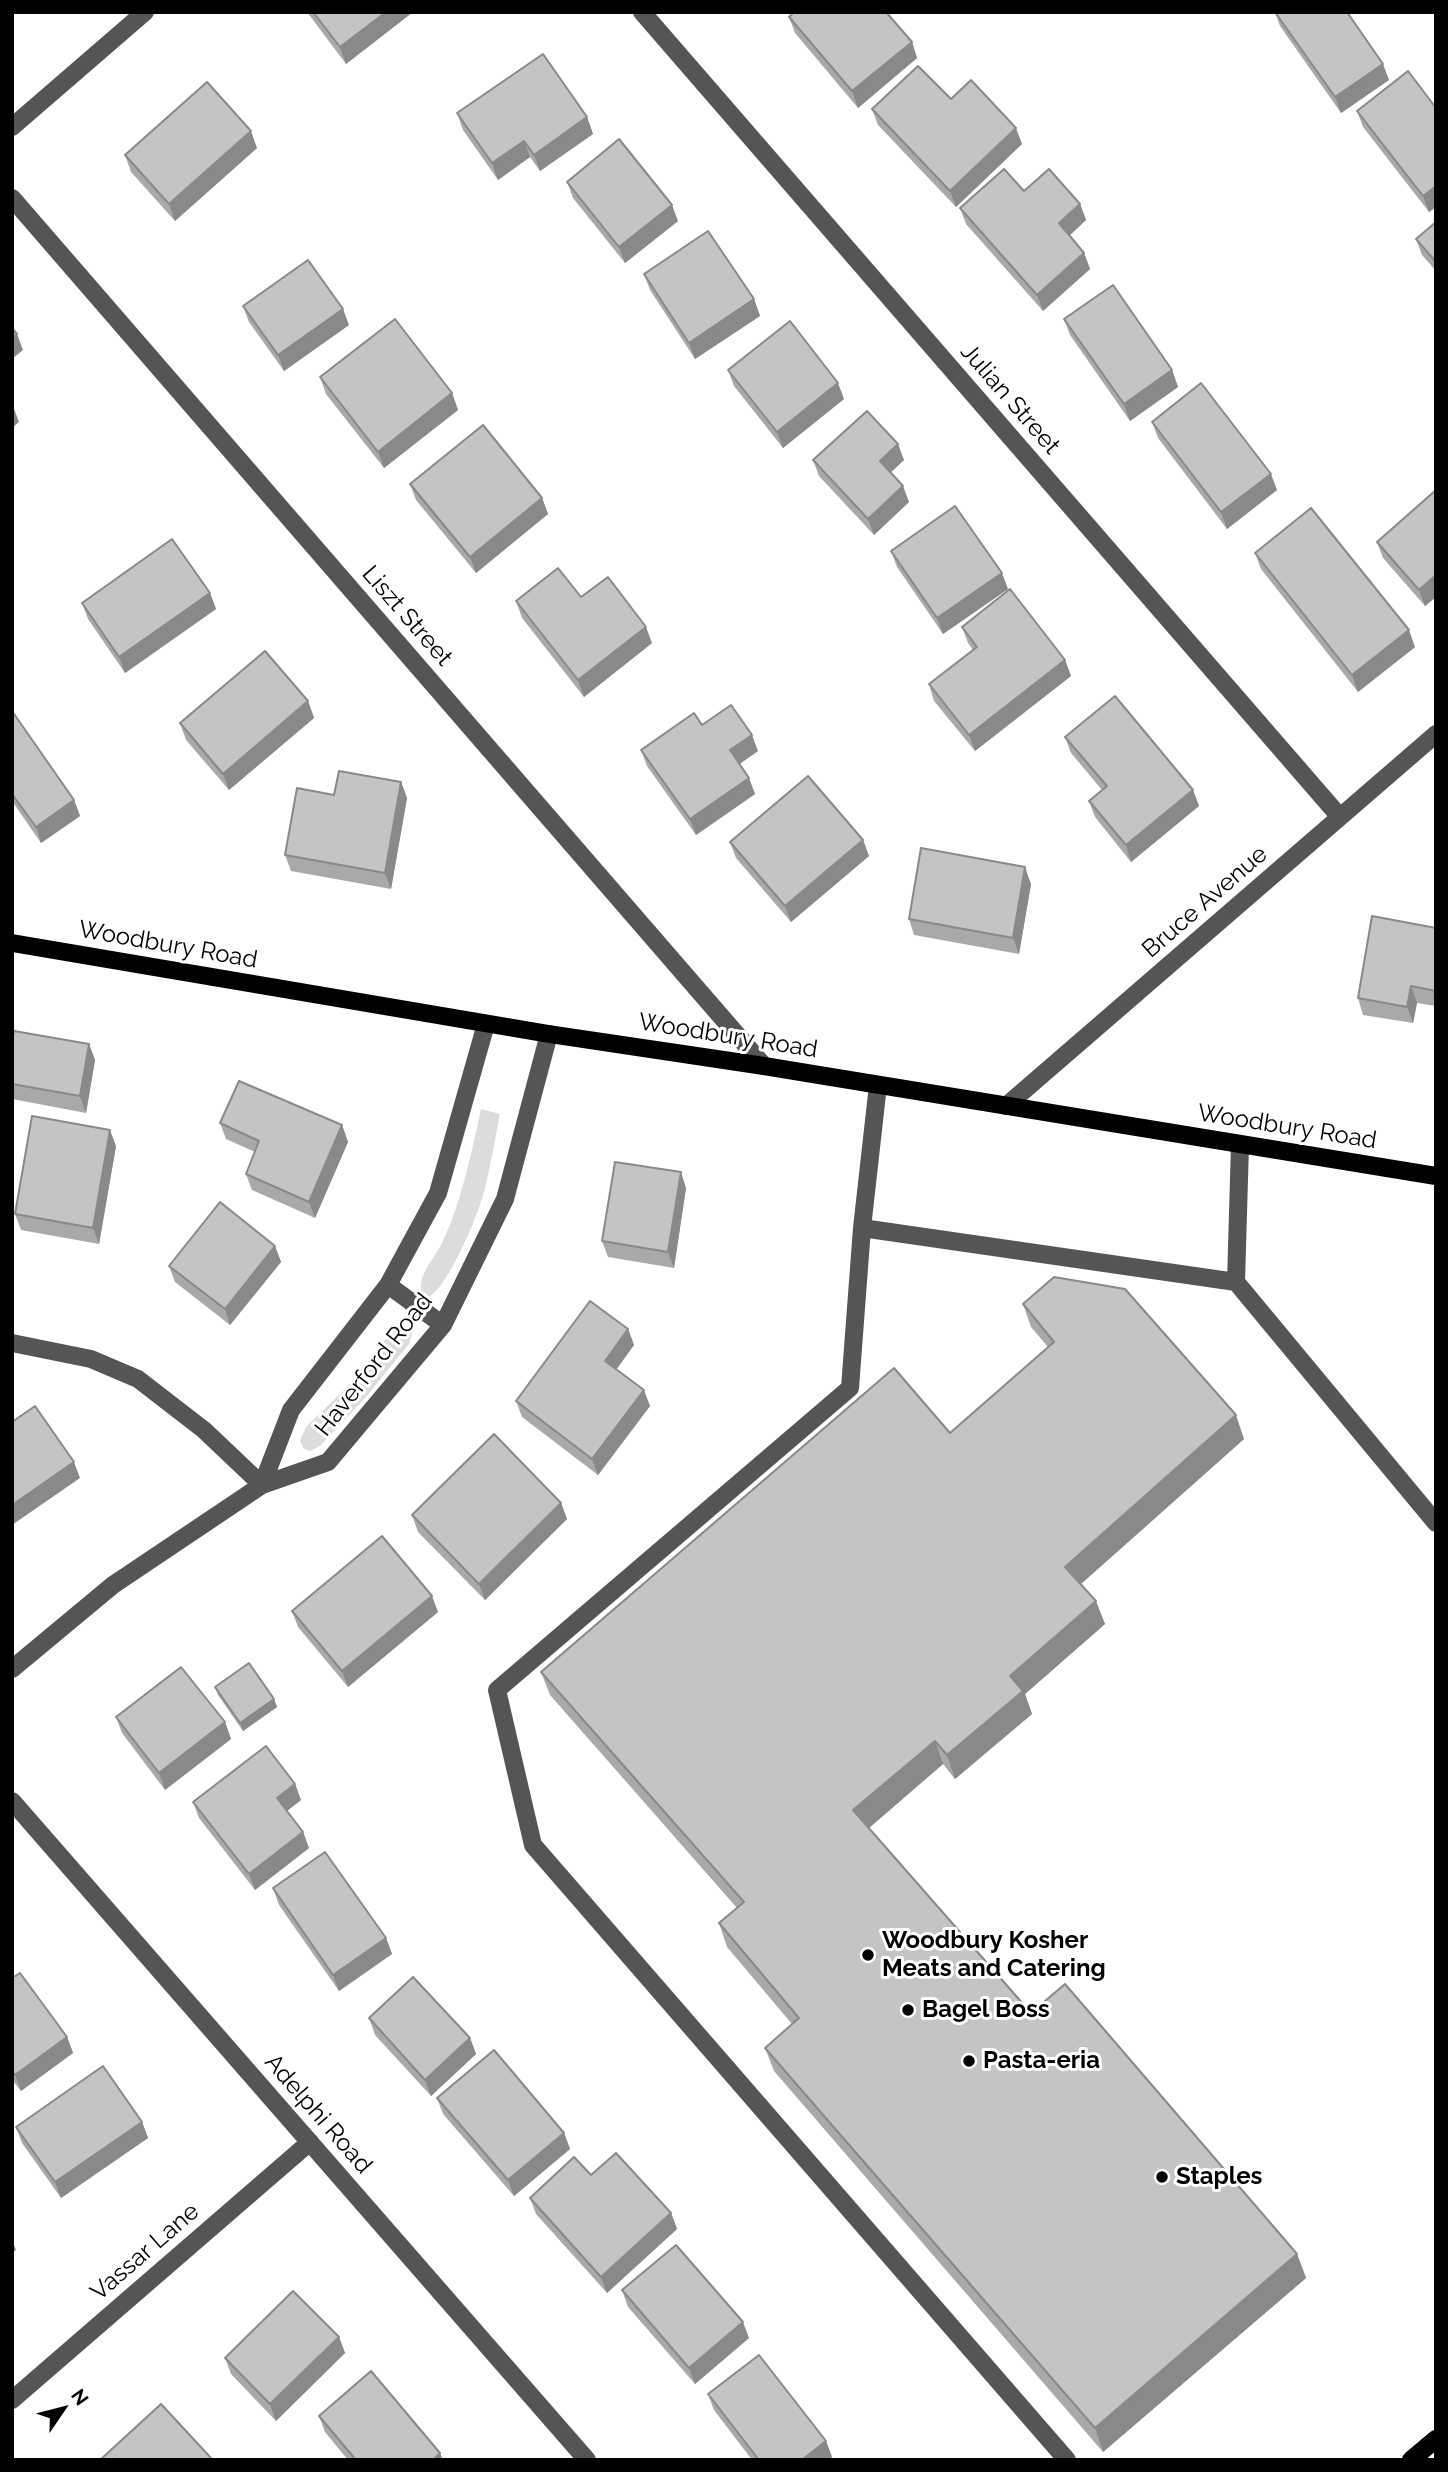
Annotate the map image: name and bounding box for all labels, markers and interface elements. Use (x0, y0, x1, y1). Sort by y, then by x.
street label: Julian Street (954, 338, 1066, 460)
street label: Liszt Street (356, 560, 458, 672)
street label: Bruce Avenue (1137, 840, 1273, 964)
street label: Woodbury Road (76, 915, 260, 975)
street label: Woodbury Road (636, 1008, 820, 1064)
street label: Woodbury Road (1195, 1099, 1379, 1155)
street label: Haverford Road (309, 1288, 439, 1442)
place label: Woodbury Kosher Meats and Catering (882, 1927, 1106, 1983)
marker: Woodbury Kosher Meats and Catering (860, 1947, 876, 1963)
place label: Bagel Boss (922, 1996, 1050, 2024)
marker: Bagel Boss (900, 2002, 916, 2018)
place label: Pasta-eria (983, 2047, 1100, 2075)
street label: Adelphi Road (258, 2048, 378, 2180)
marker: Pasta-eria (961, 2053, 977, 2069)
place label: Staples (1176, 2163, 1262, 2191)
marker: Staples (1154, 2169, 1170, 2185)
street label: Vassar Lane (85, 2197, 205, 2307)
north arrow (28, 2374, 98, 2444)
text: N (67, 2385, 93, 2409)

